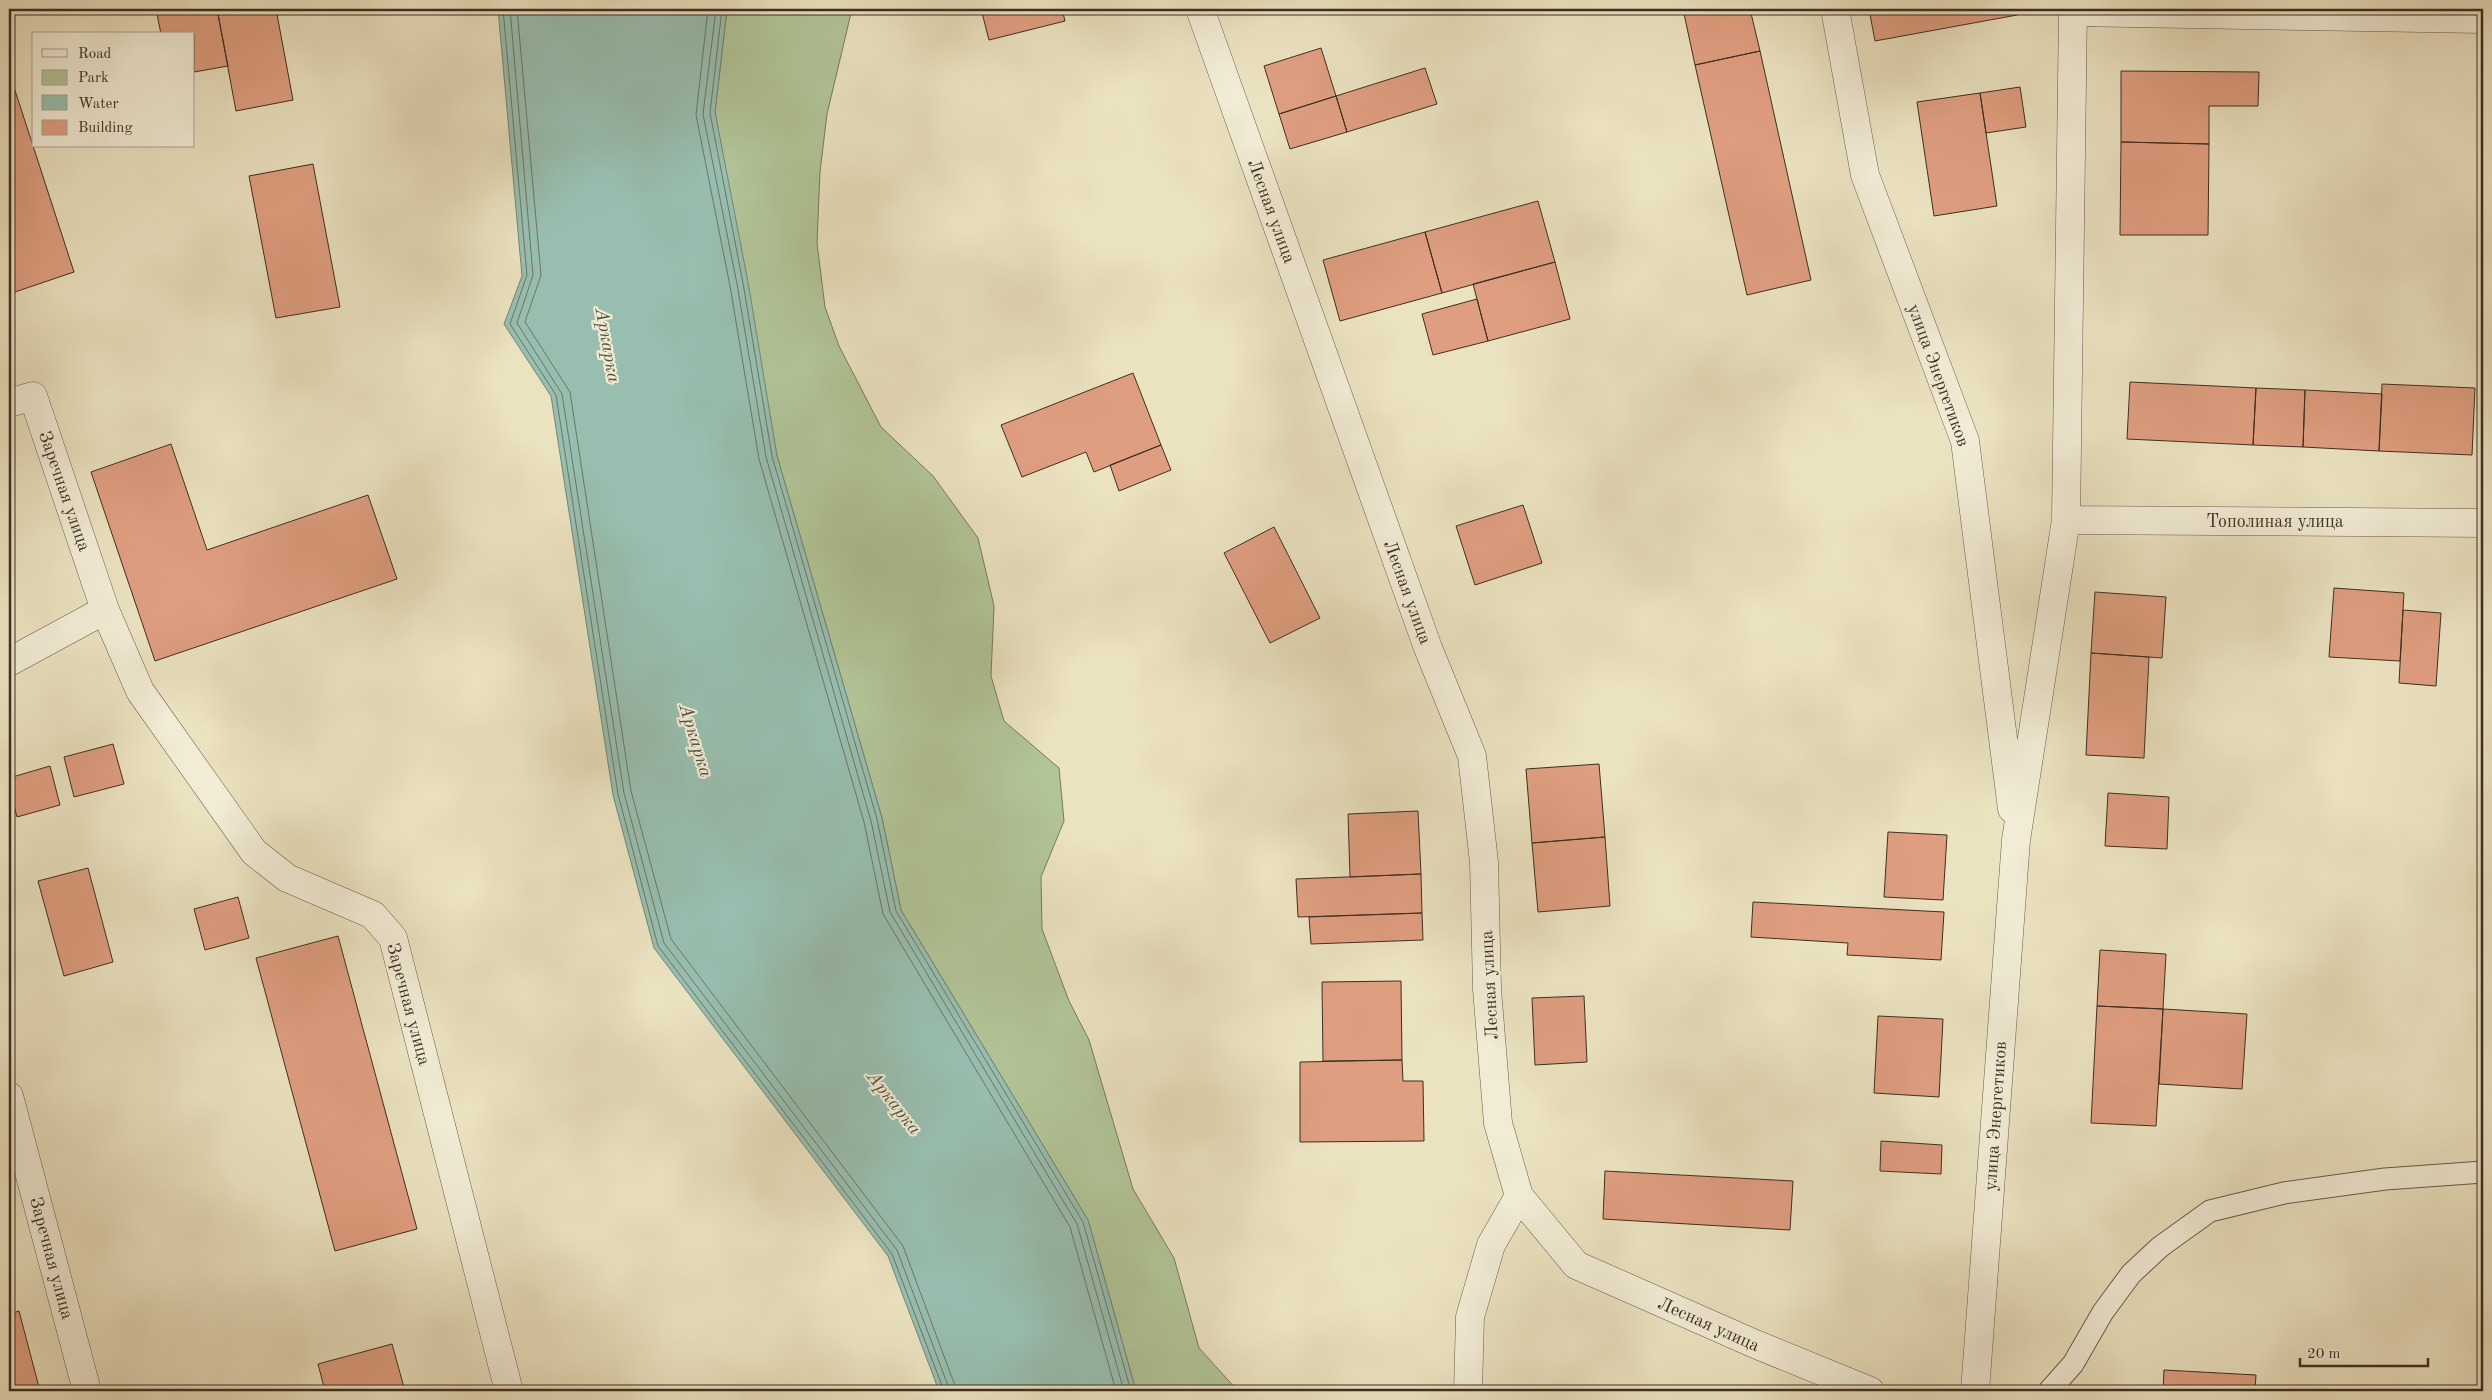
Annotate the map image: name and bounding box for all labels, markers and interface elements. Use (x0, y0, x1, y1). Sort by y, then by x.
legend (32, 32, 195, 148)
text: Road (78, 47, 112, 62)
text: Park (78, 71, 109, 86)
text: Water (78, 97, 119, 112)
text: Building (78, 121, 133, 136)
street label: Лесная улица (1244, 157, 1298, 266)
street label: улица Энергетиков (1904, 302, 1972, 449)
water label: Аркарка (590, 306, 622, 384)
street label: Заречная улица (35, 429, 93, 554)
street label: Тополиная улица (2206, 513, 2344, 531)
street label: Лесная улица (1380, 538, 1434, 647)
water label: Аркарка (674, 701, 715, 780)
street label: Лесная улица (1478, 930, 1502, 1040)
street label: Заречная улица (383, 941, 433, 1068)
street label: улица Энергетиков (1982, 1041, 2010, 1192)
water label: Аркарка (862, 1067, 924, 1139)
street label: Заречная улица (26, 1195, 76, 1322)
street label: Лесная улица (1655, 1294, 1762, 1355)
scale bar (2300, 1335, 2427, 1367)
text: 20 m (2307, 1347, 2341, 1362)

